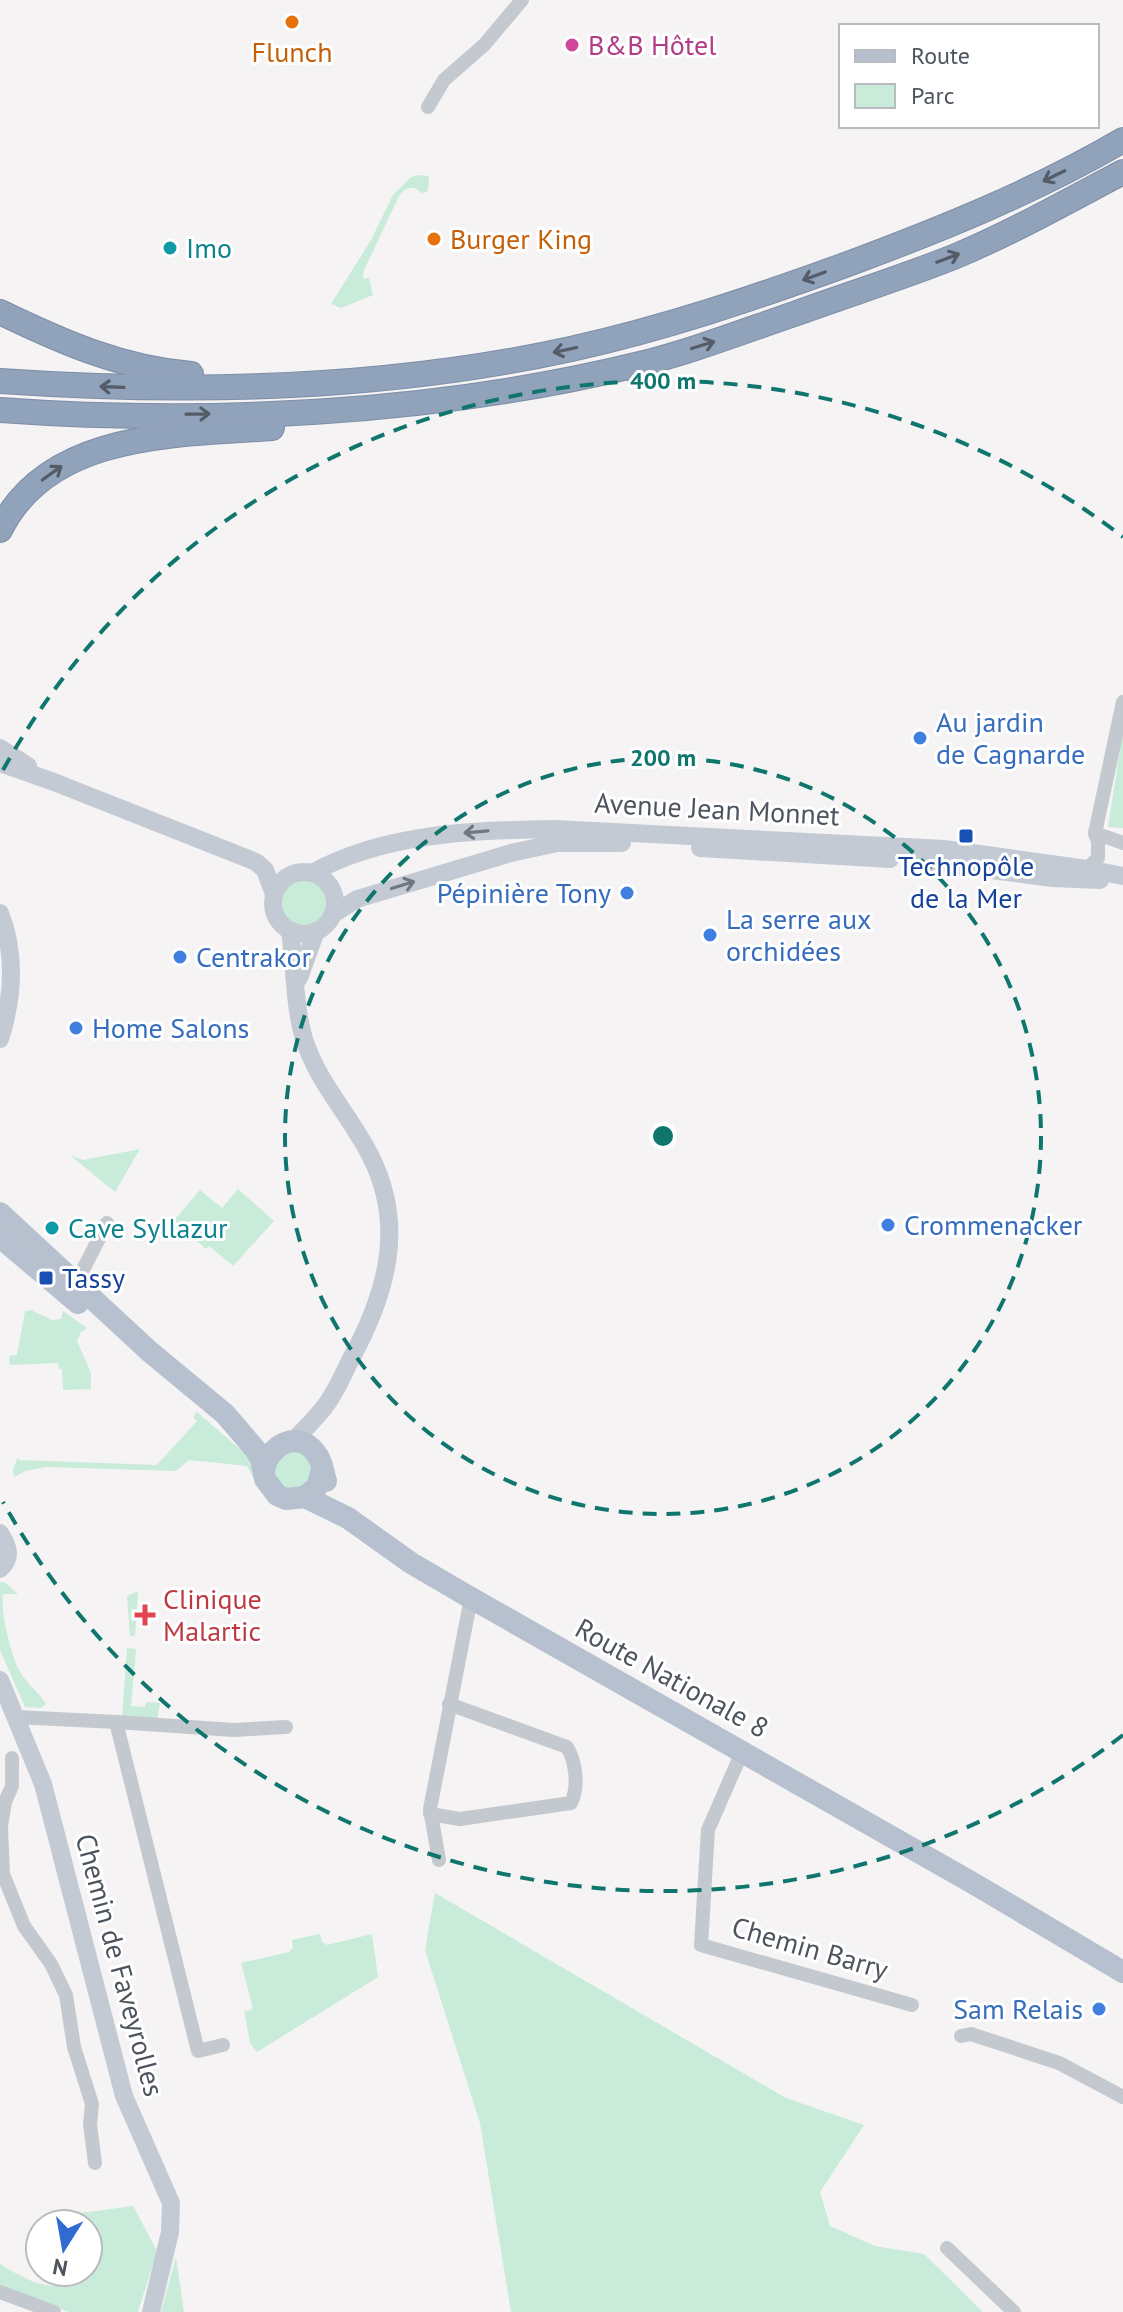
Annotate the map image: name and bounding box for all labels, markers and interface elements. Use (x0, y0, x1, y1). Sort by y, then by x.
marker: Flunch (283, 13, 301, 31)
legend (839, 24, 1099, 128)
place label: B&B Hôtel (588, 26, 716, 63)
place label: Flunch (251, 33, 333, 70)
marker: B&B Hôtel (563, 36, 581, 54)
text: Route (911, 40, 970, 71)
text: Parc (911, 80, 955, 111)
one-way arrow (1043, 169, 1067, 185)
place label: Burger King (450, 220, 592, 257)
place label: Imo (186, 229, 232, 266)
marker: Burger King (425, 230, 443, 248)
marker: Imo (161, 239, 179, 257)
one-way arrow (935, 250, 960, 264)
one-way arrow (802, 270, 827, 284)
one-way arrow (690, 337, 715, 351)
one-way arrow (553, 343, 579, 358)
text: 400 m (630, 365, 696, 396)
one-way arrow (99, 380, 126, 395)
one-way arrow (184, 407, 211, 422)
one-way arrow (41, 465, 62, 482)
place label: Au jardin de Cagnarde (936, 703, 1085, 772)
marker: Au jardin de Cagnarde (911, 729, 929, 747)
text: 200 m (630, 742, 696, 773)
street label: Avenue Jean Monnet (593, 784, 841, 833)
one-way arrow (463, 825, 490, 840)
marker: Technopôle de la Mer (957, 827, 975, 845)
place label: Technopôle de la Mer (898, 847, 1034, 916)
place label: Pépinière Tony (437, 874, 611, 911)
one-way arrow (389, 877, 415, 892)
marker: Pépinière Tony (618, 884, 636, 902)
place label: La serre aux orchidées (726, 900, 871, 969)
marker: La serre aux orchidées (701, 926, 719, 944)
place label: Centrakor (196, 938, 312, 975)
marker: Centrakor (171, 948, 189, 966)
place label: Home Salons (92, 1009, 249, 1046)
marker: Home Salons (67, 1019, 85, 1037)
centre of rings (649, 1122, 677, 1150)
place label: Crommenacker (904, 1206, 1083, 1243)
place label: Cave Syllazur (68, 1209, 228, 1246)
marker: Crommenacker (879, 1216, 897, 1234)
marker: Cave Syllazur (43, 1219, 61, 1237)
place label: Tassy (62, 1259, 125, 1296)
marker: Tassy (37, 1269, 55, 1287)
place label: Clinique Malartic (163, 1580, 262, 1649)
marker: Clinique Malartic (134, 1604, 156, 1626)
street label: Route Nationale 8 (569, 1609, 775, 1746)
street label: Chemin de Faveyrolles (68, 1829, 173, 2100)
street label: Chemin Barry (728, 1908, 893, 1987)
place label: Sam Relais (953, 1990, 1083, 2027)
marker: Sam Relais (1090, 2000, 1108, 2018)
north arrow (24, 2208, 104, 2288)
text: N (50, 2253, 70, 2283)

